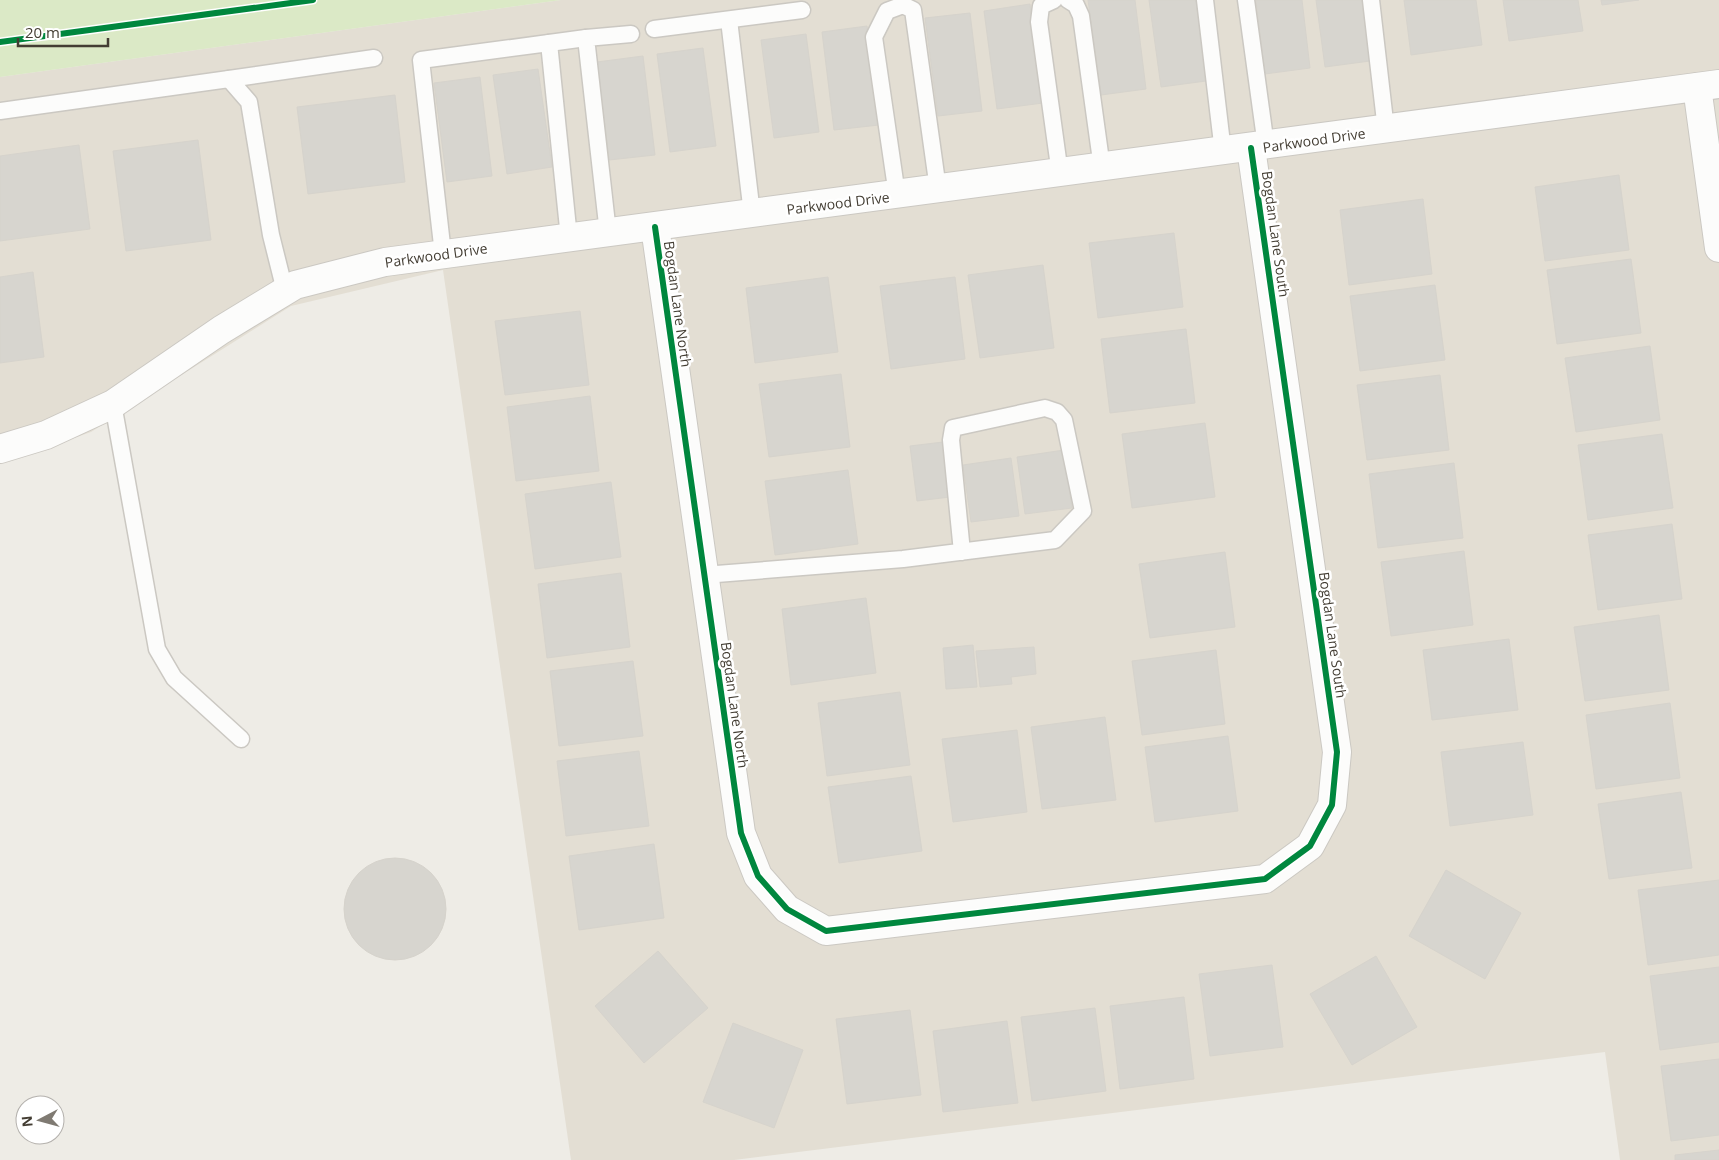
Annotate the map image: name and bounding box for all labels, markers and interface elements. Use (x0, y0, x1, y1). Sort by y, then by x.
scale bar (18, 15, 108, 47)
text: 20 m (25, 22, 60, 42)
street label: Parkwood Drive (1261, 123, 1367, 157)
street label: Bogdan Lane South (1258, 170, 1294, 298)
street label: Parkwood Drive (786, 187, 891, 219)
street label: Parkwood Drive (383, 238, 489, 272)
street label: Bogdan Lane North (660, 240, 696, 368)
street label: Bogdan Lane South (1315, 571, 1351, 699)
street label: Bogdan Lane North (717, 641, 753, 769)
north arrow (15, 1095, 65, 1145)
text: N (17, 1115, 37, 1128)

